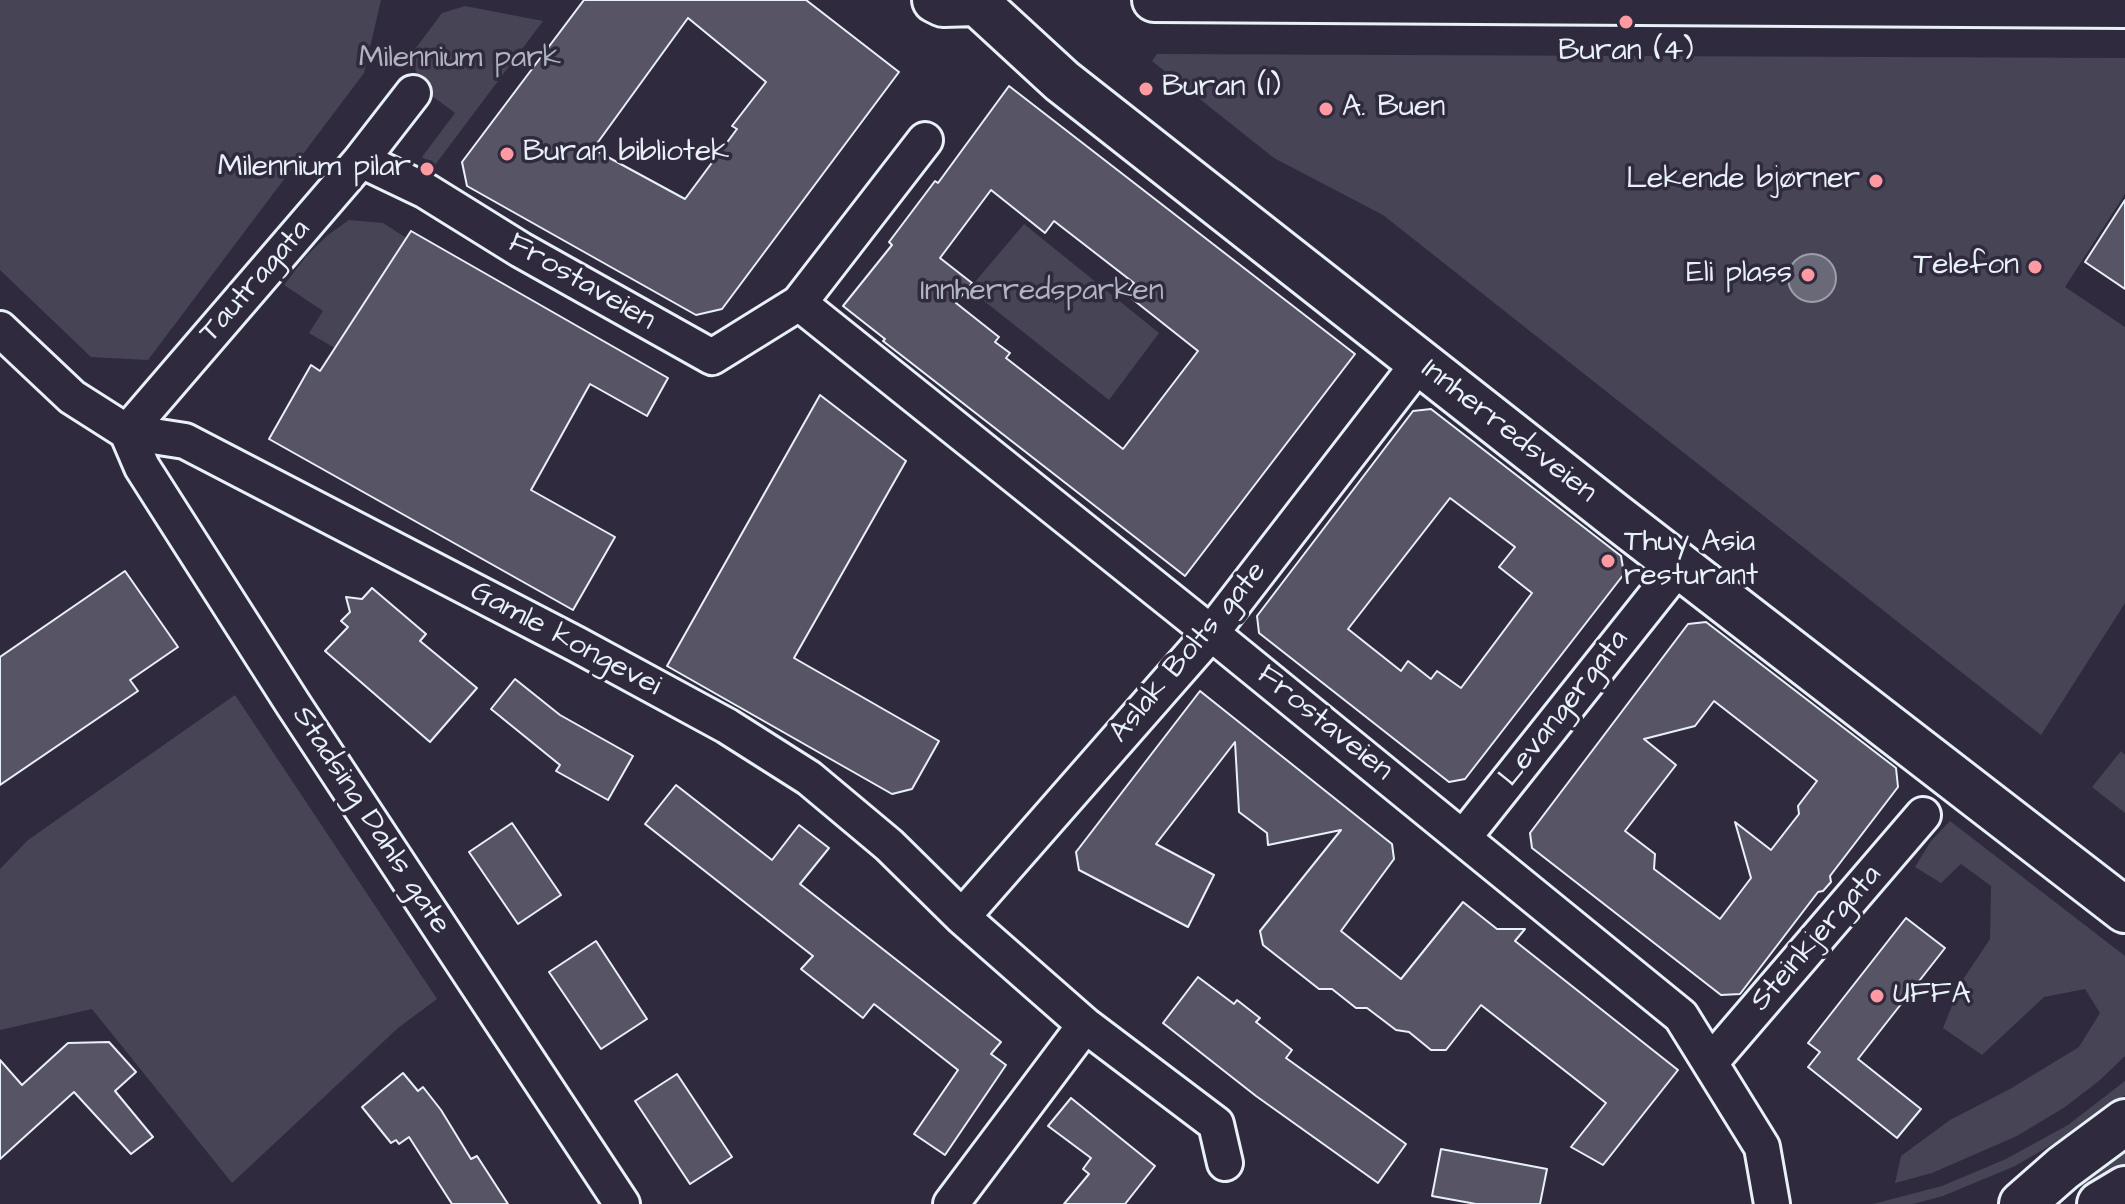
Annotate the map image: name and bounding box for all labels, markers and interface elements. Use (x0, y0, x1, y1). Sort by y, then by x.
marker: Buran (4) (1617, 13, 1635, 31)
place label: Buran (4) (1558, 35, 1694, 71)
park label: Milennium park (359, 42, 561, 78)
place label: Buran (1) (1162, 71, 1281, 107)
marker: Buran (1) (1137, 80, 1155, 98)
place label: A. Buen (1342, 91, 1445, 127)
marker: A. Buen (1317, 100, 1335, 118)
place label: Buran bibliotek (523, 136, 730, 172)
marker: Buran bibliotek (498, 145, 516, 163)
place label: Milennium pilar (218, 151, 411, 187)
marker: Milennium pilar (418, 160, 436, 178)
place label: Lekende bjørner (1626, 163, 1860, 199)
marker: Lekende bjørner (1867, 172, 1885, 190)
street label: Tautragata (193, 213, 319, 351)
street label: Frostaveien (501, 226, 661, 340)
place label: Telefon (1913, 249, 2019, 285)
place label: Eli plass (1686, 257, 1792, 293)
marker: Telefon (2026, 258, 2044, 276)
marker: Eli plass (1799, 266, 1817, 284)
park label: Innherredsparken (920, 275, 1164, 311)
street label: Innherredsveien (1413, 352, 1603, 512)
place label: Thuy Asia resturant (1624, 526, 1758, 596)
marker: Thuy Asia resturant (1599, 552, 1617, 570)
street label: Aslak Bolts gate (1103, 555, 1275, 751)
street label: Gamle kongevei (464, 575, 666, 705)
street label: Levangergata (1493, 623, 1637, 795)
street label: Frostaveien (1249, 658, 1399, 790)
street label: Stadsing Dahls gate (283, 700, 457, 942)
street label: Steinkjergata (1744, 859, 1890, 1019)
place label: UFFA (1893, 978, 1971, 1014)
marker: UFFA (1868, 987, 1886, 1005)

